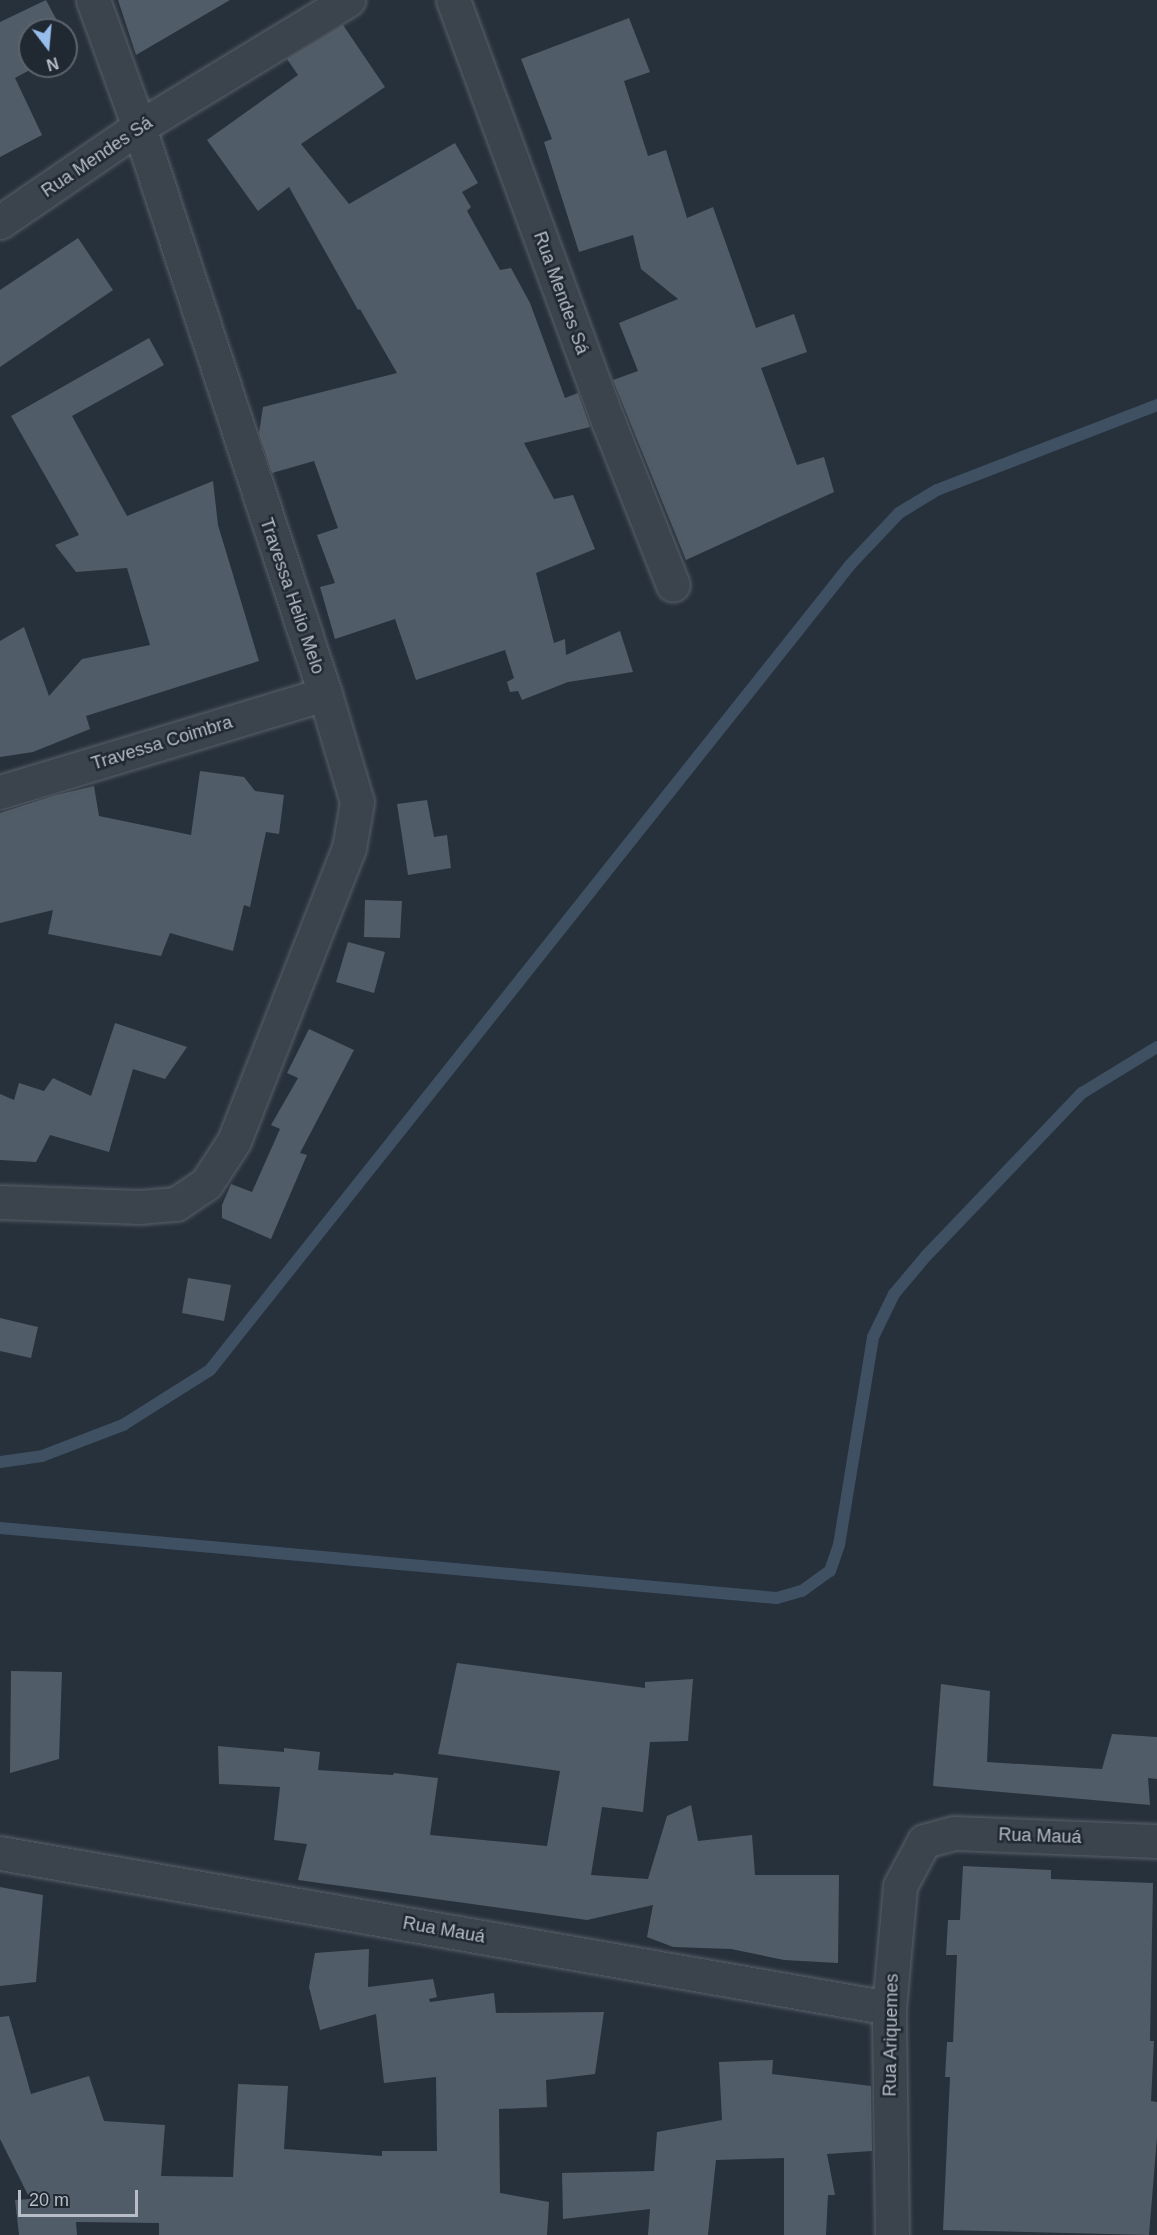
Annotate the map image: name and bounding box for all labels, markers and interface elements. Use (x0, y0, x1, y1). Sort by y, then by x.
north arrow (18, 18, 78, 78)
text: N (45, 54, 60, 74)
street label: Rua Mendes Sá (37, 112, 157, 202)
street label: Rua Mendes Sá (529, 229, 593, 357)
street label: Travessa Helio Melo (255, 515, 329, 677)
street label: Travessa Coimbra (89, 711, 235, 775)
street label: Rua Mauá (998, 1824, 1082, 1848)
street label: Rua Mauá (401, 1912, 487, 1948)
street label: Rua Ariquemes (879, 1973, 903, 2097)
scale bar (21, 2178, 141, 2216)
text: 20 m (29, 2190, 69, 2210)

